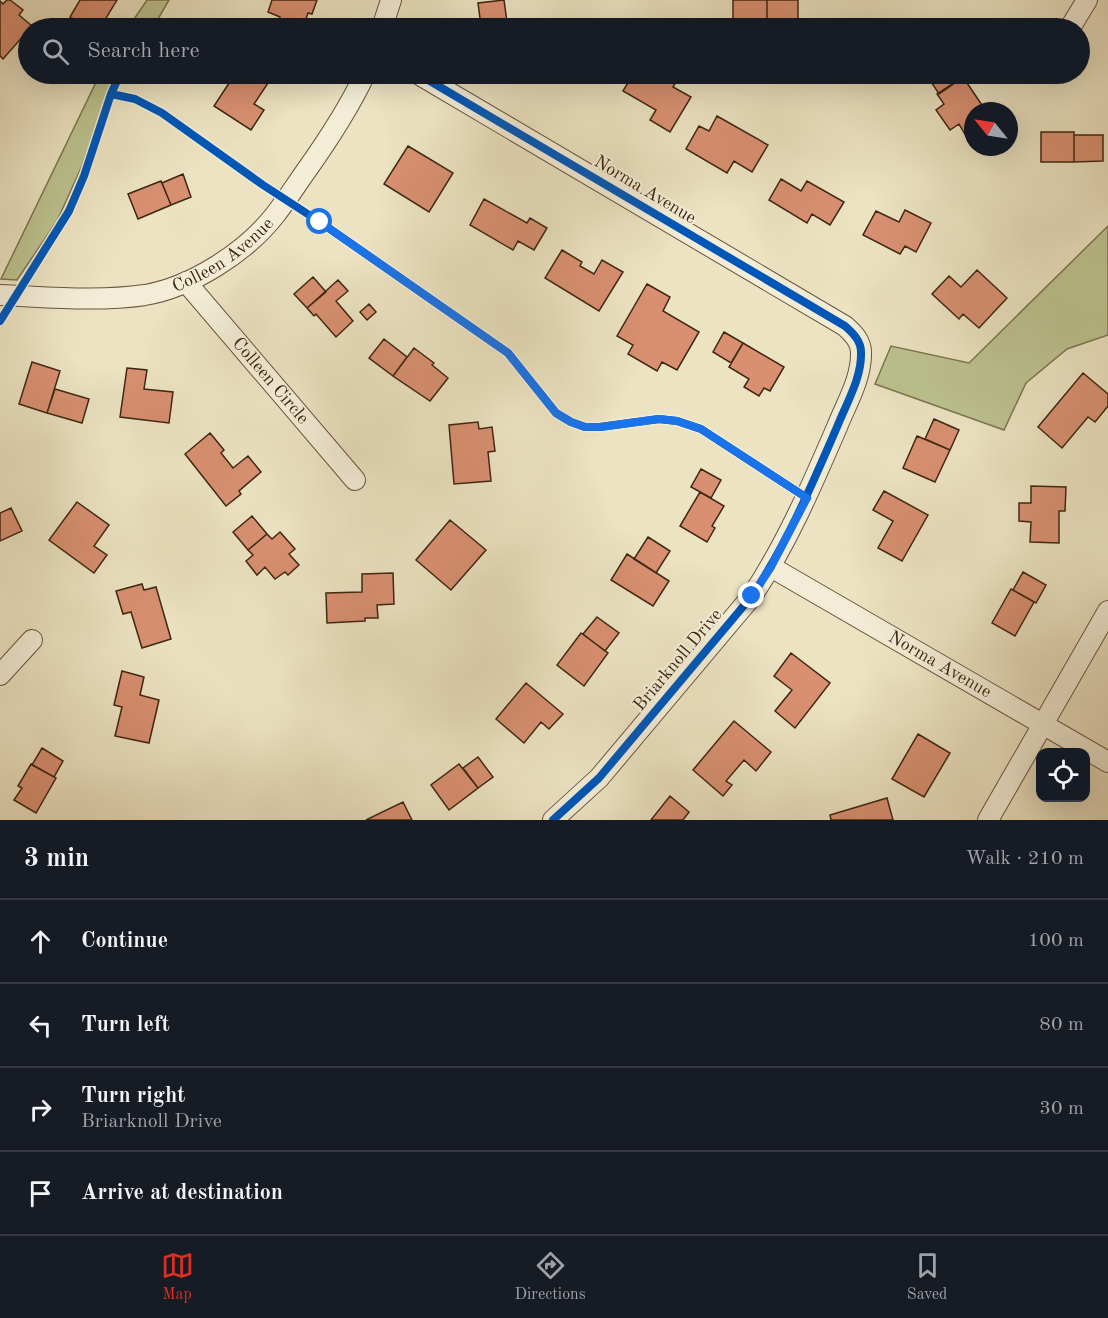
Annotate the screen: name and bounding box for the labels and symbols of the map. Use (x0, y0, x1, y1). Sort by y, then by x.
north arrow (964, 102, 1018, 156)
street label: Norma Avenue (591, 153, 699, 227)
route start (306, 208, 332, 234)
street label: Colleen Avenue (170, 214, 277, 296)
street label: Colleen Circle (229, 334, 312, 428)
route end (738, 582, 764, 608)
street label: Briarknoll Drive (630, 606, 726, 714)
street label: Norma Avenue (885, 628, 994, 701)

